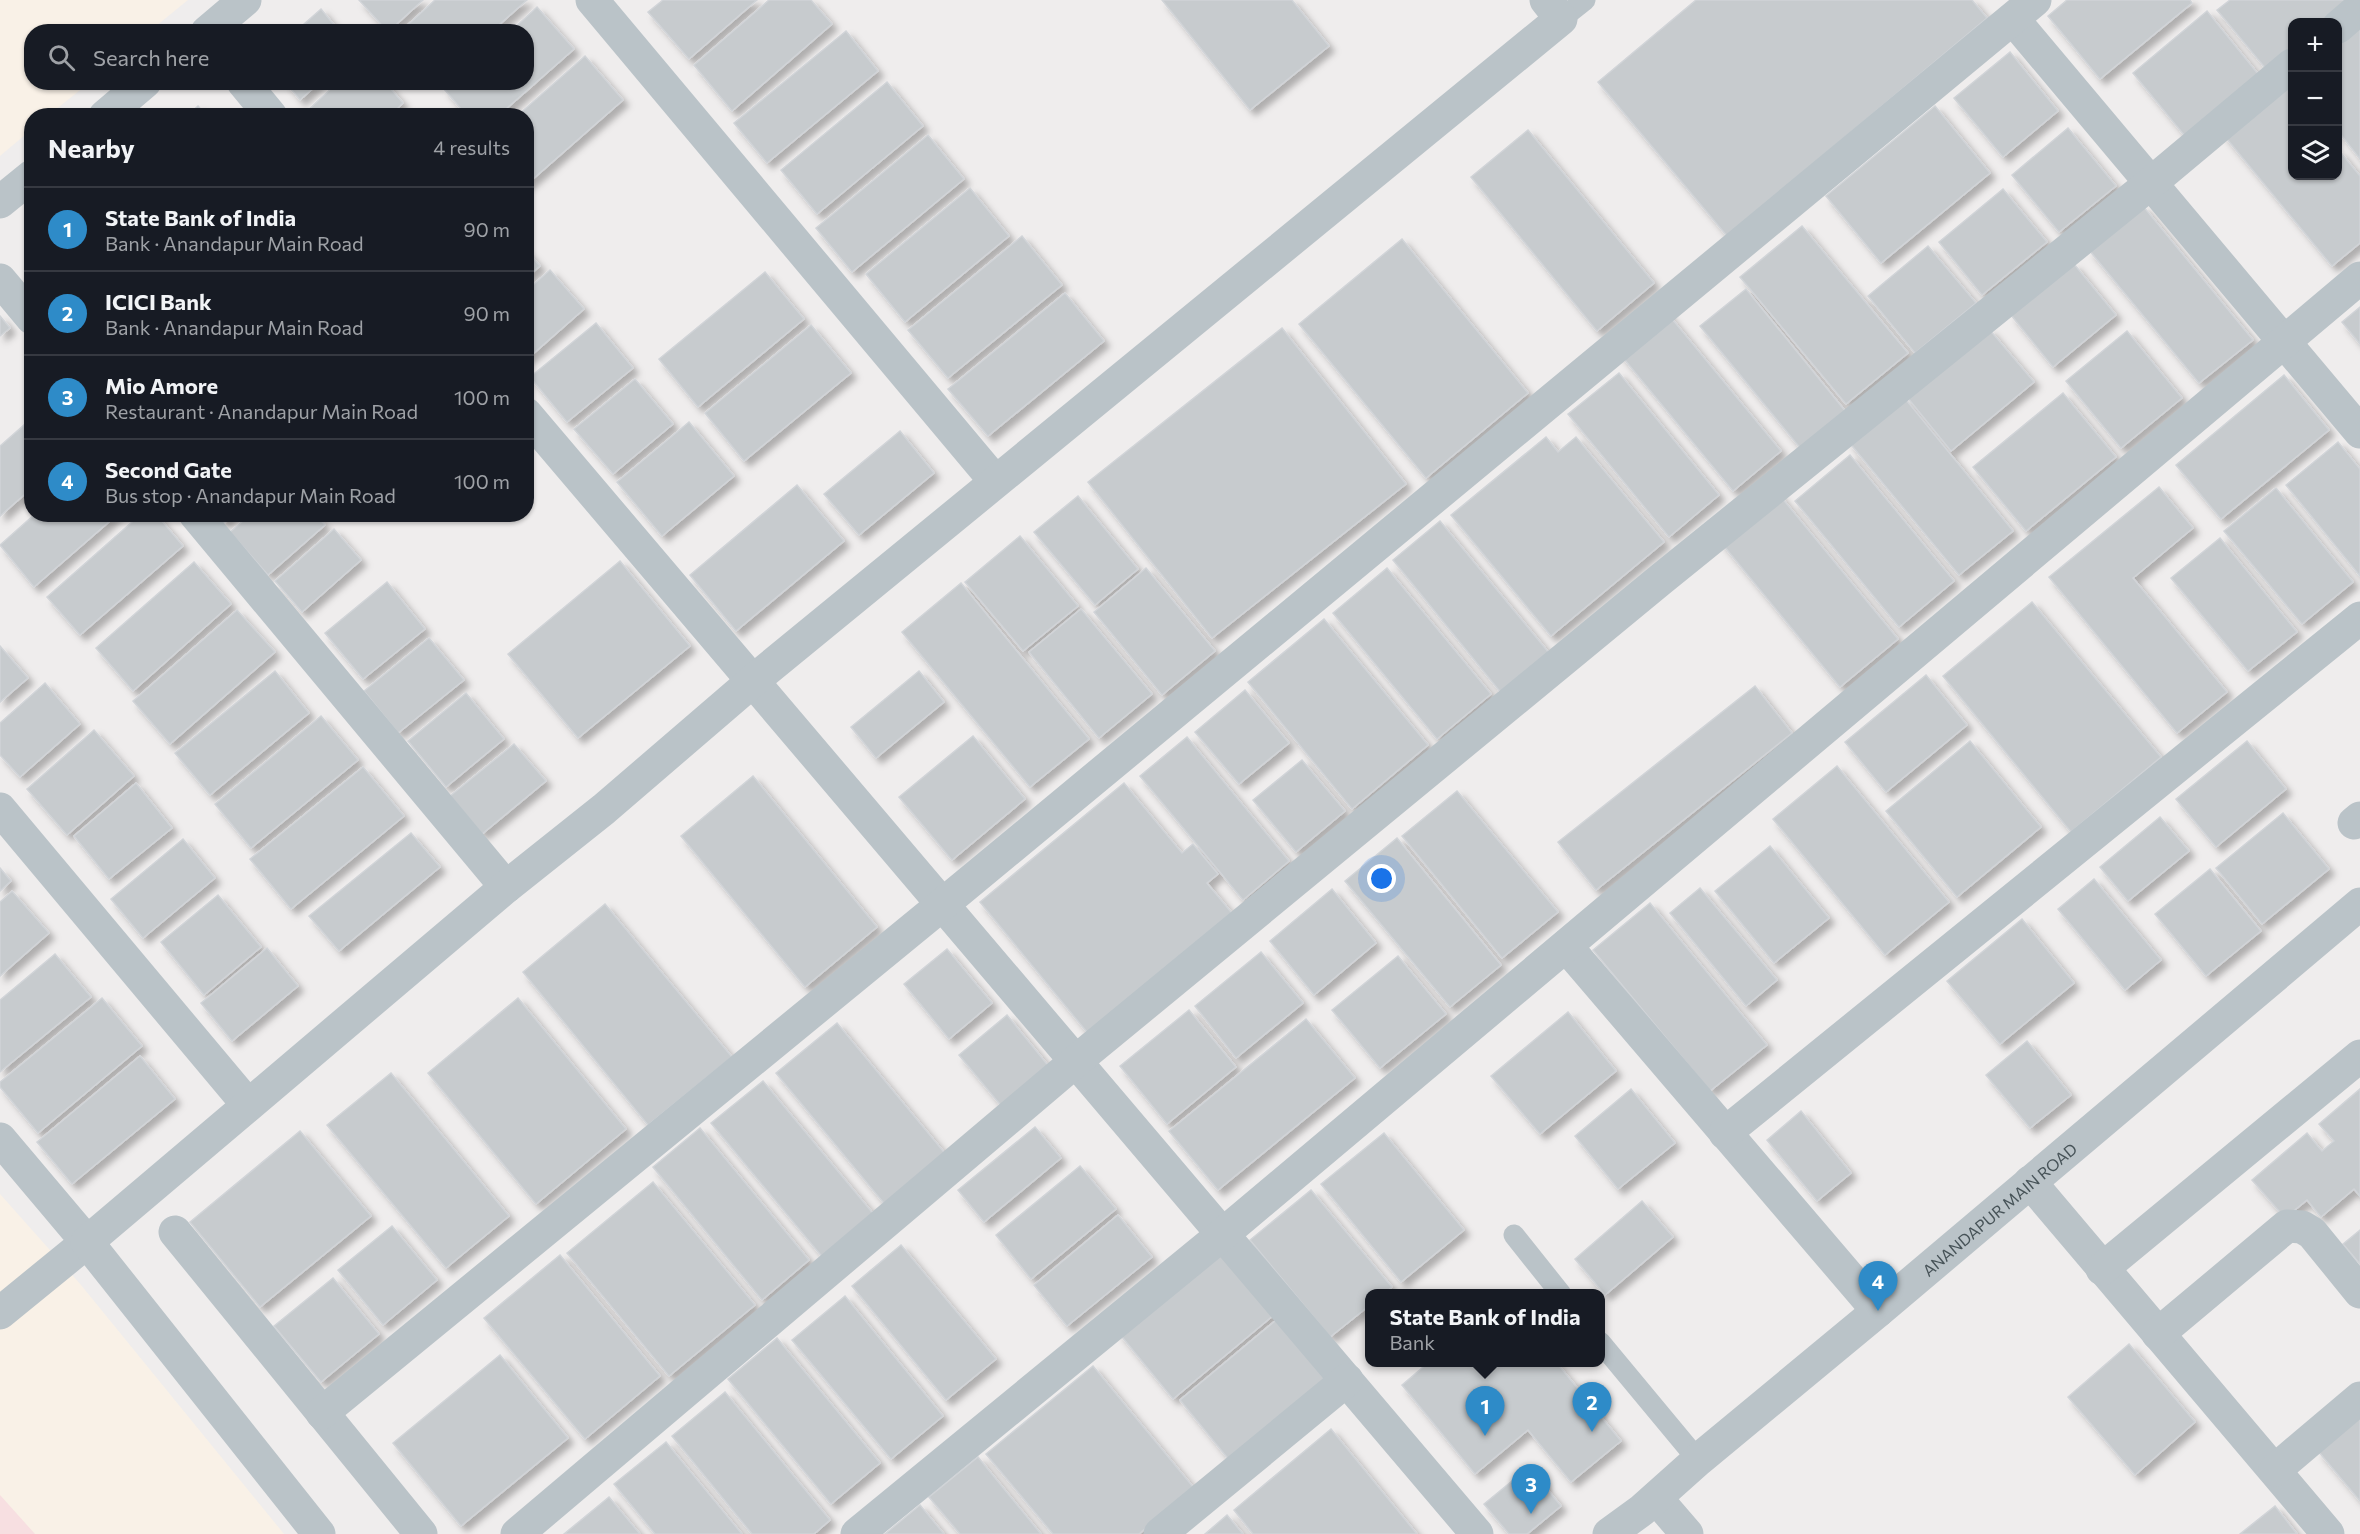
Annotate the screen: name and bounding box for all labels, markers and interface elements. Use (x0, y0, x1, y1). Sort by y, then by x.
map controls (2288, 18, 2342, 180)
button: + (2288, 18, 2342, 72)
search box (24, 24, 534, 90)
icon: search (45, 41, 78, 74)
text: Search here (93, 44, 209, 71)
button: − (2288, 72, 2342, 126)
button: layers (2288, 126, 2342, 180)
text: Nearby (48, 132, 135, 163)
text: 4 results (433, 135, 510, 159)
text: State Bank of India (105, 204, 296, 231)
text: 1 (63, 217, 72, 241)
text: 90 m (464, 217, 510, 241)
text: Bank · Anandapur Main Road (105, 231, 364, 255)
text: ICICI Bank (105, 288, 212, 315)
text: 2 (62, 301, 73, 325)
text: 90 m (464, 301, 510, 325)
text: Bank · Anandapur Main Road (105, 315, 364, 339)
text: Mio Amore (105, 372, 218, 399)
text: 3 (62, 385, 73, 409)
text: 100 m (454, 385, 510, 409)
text: Restaurant · Anandapur Main Road (105, 399, 418, 423)
text: Second Gate (105, 456, 232, 483)
text: 4 (61, 469, 74, 493)
text: 100 m (454, 469, 510, 493)
text: Bus stop · Anandapur Main Road (105, 483, 396, 507)
your location (1367, 864, 1396, 893)
street label: ANANDAPUR MAIN ROAD (1918, 1138, 2080, 1279)
pin: 4 (1858, 1262, 1898, 1311)
popup (1365, 1289, 1605, 1367)
text: State Bank of India (1389, 1303, 1581, 1330)
text: Bank (1389, 1330, 1435, 1354)
pin: 2 (1572, 1382, 1612, 1432)
pin: 1 (1466, 1386, 1504, 1436)
pin: 3 (1512, 1464, 1550, 1514)

